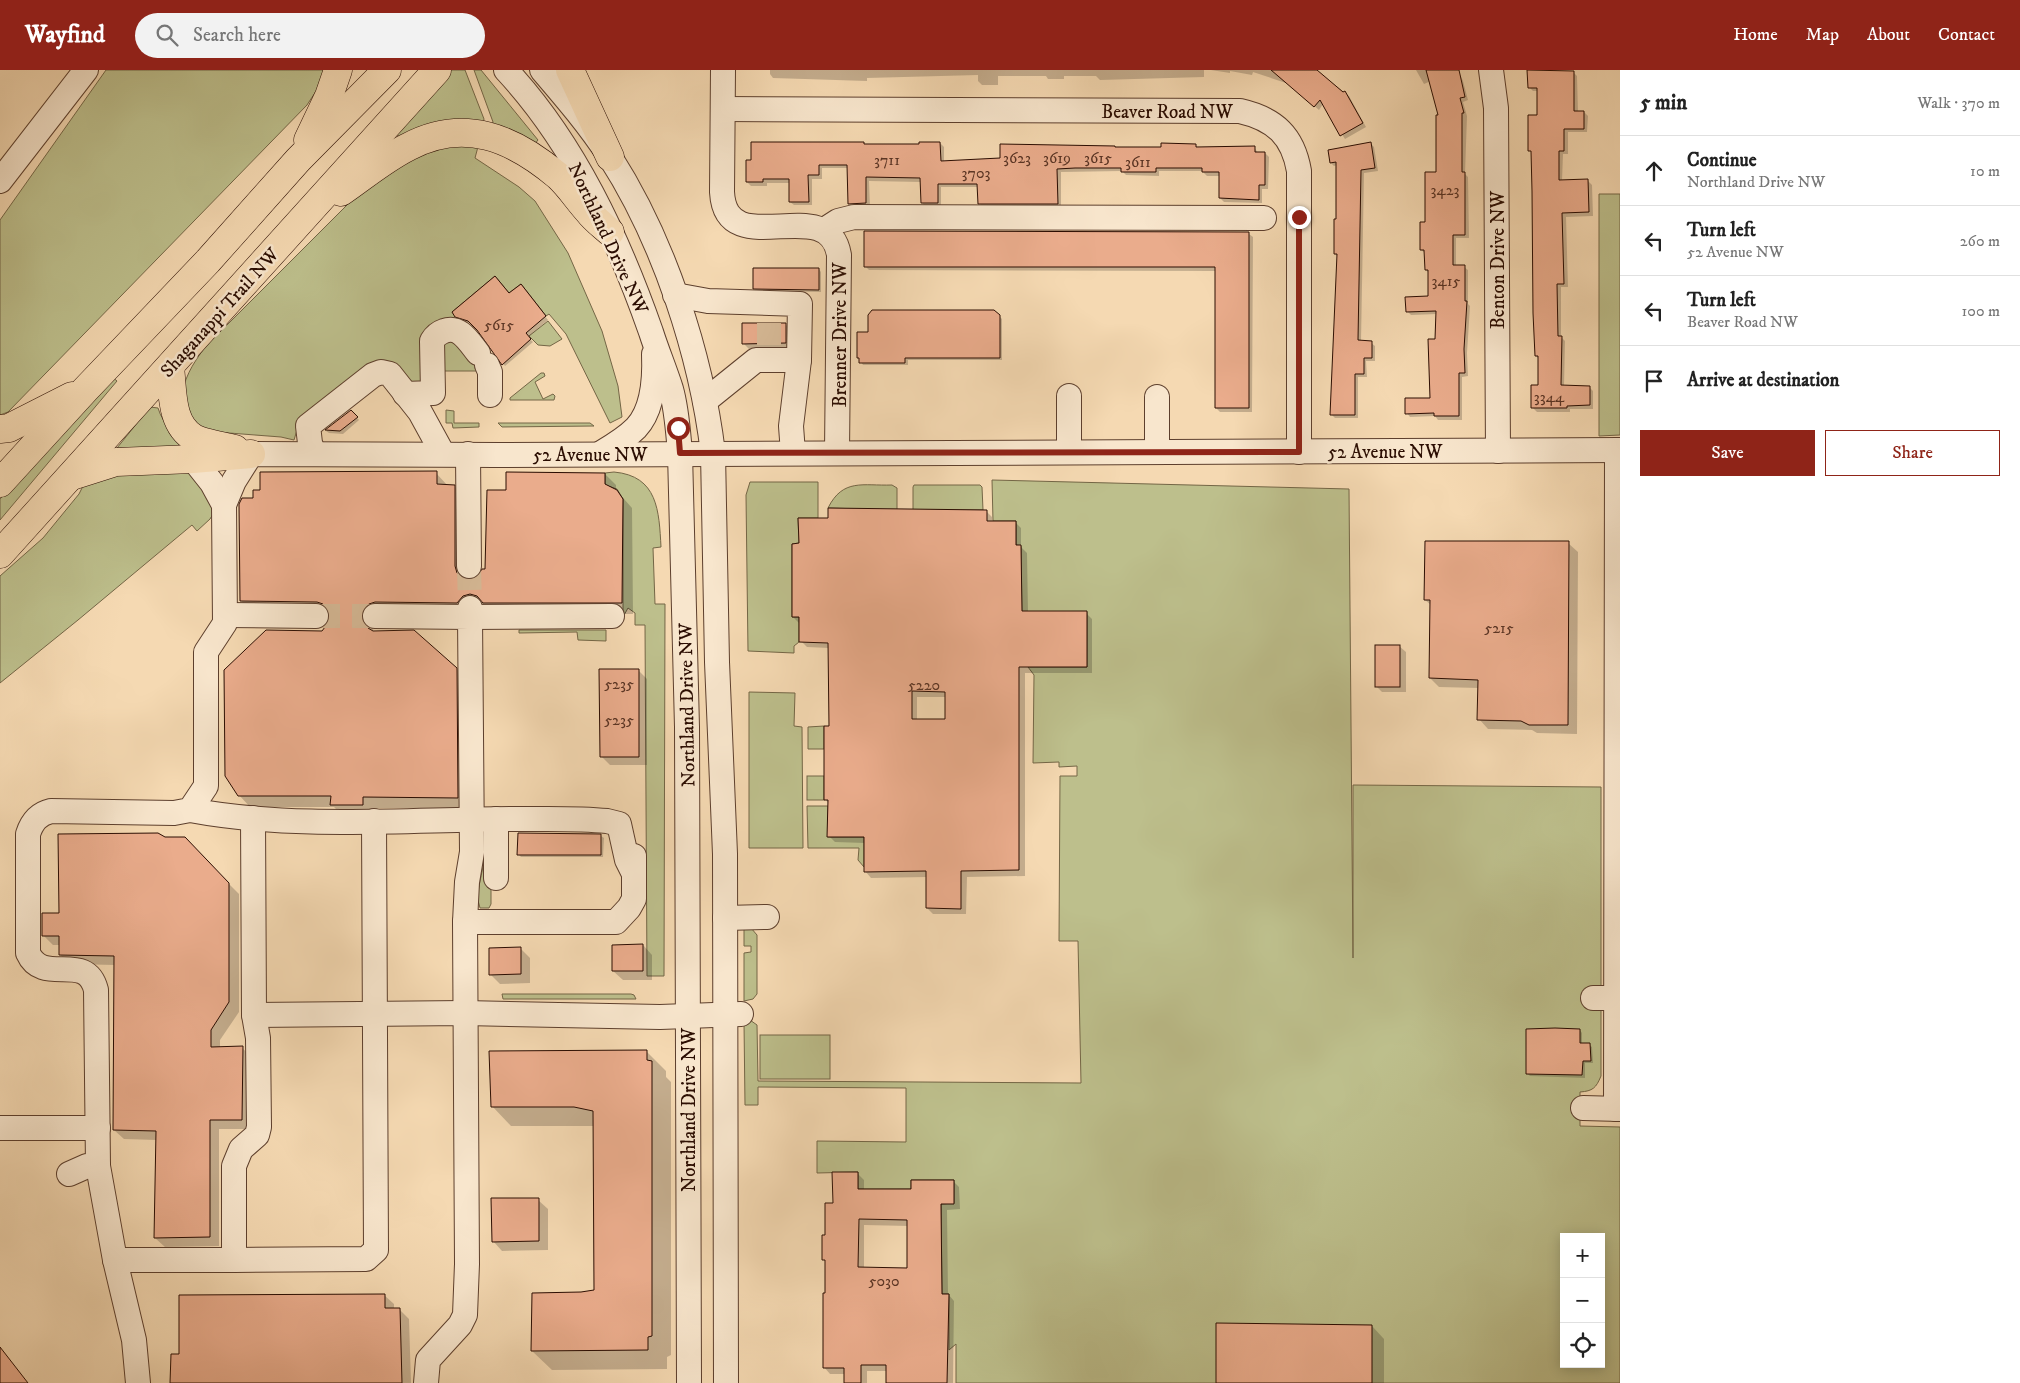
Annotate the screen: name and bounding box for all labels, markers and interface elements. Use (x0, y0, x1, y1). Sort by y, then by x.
search box (135, 13, 485, 58)
text: Wayfind (25, 20, 105, 50)
icon: search (153, 21, 181, 49)
text: Search here (193, 24, 281, 47)
text: Home (1733, 24, 1778, 46)
text: Map (1806, 24, 1839, 46)
text: About (1867, 24, 1910, 46)
text: Contact (1938, 24, 1995, 46)
text: 5 min (1640, 90, 1687, 116)
text: Walk · 370 m (1918, 93, 2000, 113)
street label: Beaver Road NW (1101, 101, 1233, 124)
house number: 3623 (1003, 148, 1031, 168)
house number: 3619 (1043, 148, 1071, 168)
house number: 3615 (1084, 148, 1112, 168)
text: Continue (1687, 149, 1757, 172)
house number: 3711 (874, 150, 900, 170)
house number: 3611 (1125, 152, 1151, 172)
icon: ahead (1640, 157, 1668, 185)
street label: Northland Drive NW (563, 159, 653, 318)
text: 10 m (1970, 161, 2000, 181)
house number: 3703 (962, 163, 991, 183)
text: Northland Drive NW (1687, 172, 1825, 192)
house number: 3423 (1430, 180, 1460, 200)
street label: Benton Drive NW (1487, 190, 1510, 329)
route end (1288, 206, 1311, 229)
text: Turn left (1687, 219, 1756, 242)
icon: left (1640, 227, 1668, 255)
text: 260 m (1960, 231, 2000, 251)
text: 52 Avenue NW (1687, 242, 1784, 262)
street label: Shaganappi Trail NW (156, 243, 285, 383)
street label: Brenner Drive NW (829, 262, 852, 408)
house number: 3415 (1432, 271, 1461, 291)
text: Turn left (1687, 289, 1756, 312)
icon: left (1640, 297, 1668, 325)
text: 100 m (1962, 301, 2000, 321)
text: Beaver Road NW (1687, 312, 1798, 332)
house number: 5615 (484, 315, 514, 335)
icon: arrive (1640, 367, 1668, 395)
text: Arrive at destination (1687, 369, 1839, 392)
house number: 3344 (1534, 387, 1565, 407)
route start (667, 417, 690, 440)
button: Save (1640, 430, 1815, 476)
button: Share (1825, 430, 2000, 476)
street label: 52 Avenue NW (1328, 441, 1443, 464)
street label: 52 Avenue NW (533, 444, 648, 467)
house number: 5215 (1484, 618, 1514, 638)
street label: Northland Drive NW (675, 622, 700, 787)
house number: 5235 (604, 674, 634, 694)
house number: 5220 (908, 675, 940, 695)
house number: 5235 (604, 710, 634, 730)
street label: Northland Drive NW (678, 1027, 701, 1192)
map controls (1560, 1233, 1605, 1368)
button: + (1560, 1233, 1605, 1278)
house number: 5030 (868, 1271, 900, 1291)
button: − (1560, 1278, 1605, 1323)
button: locate (1560, 1323, 1605, 1368)

